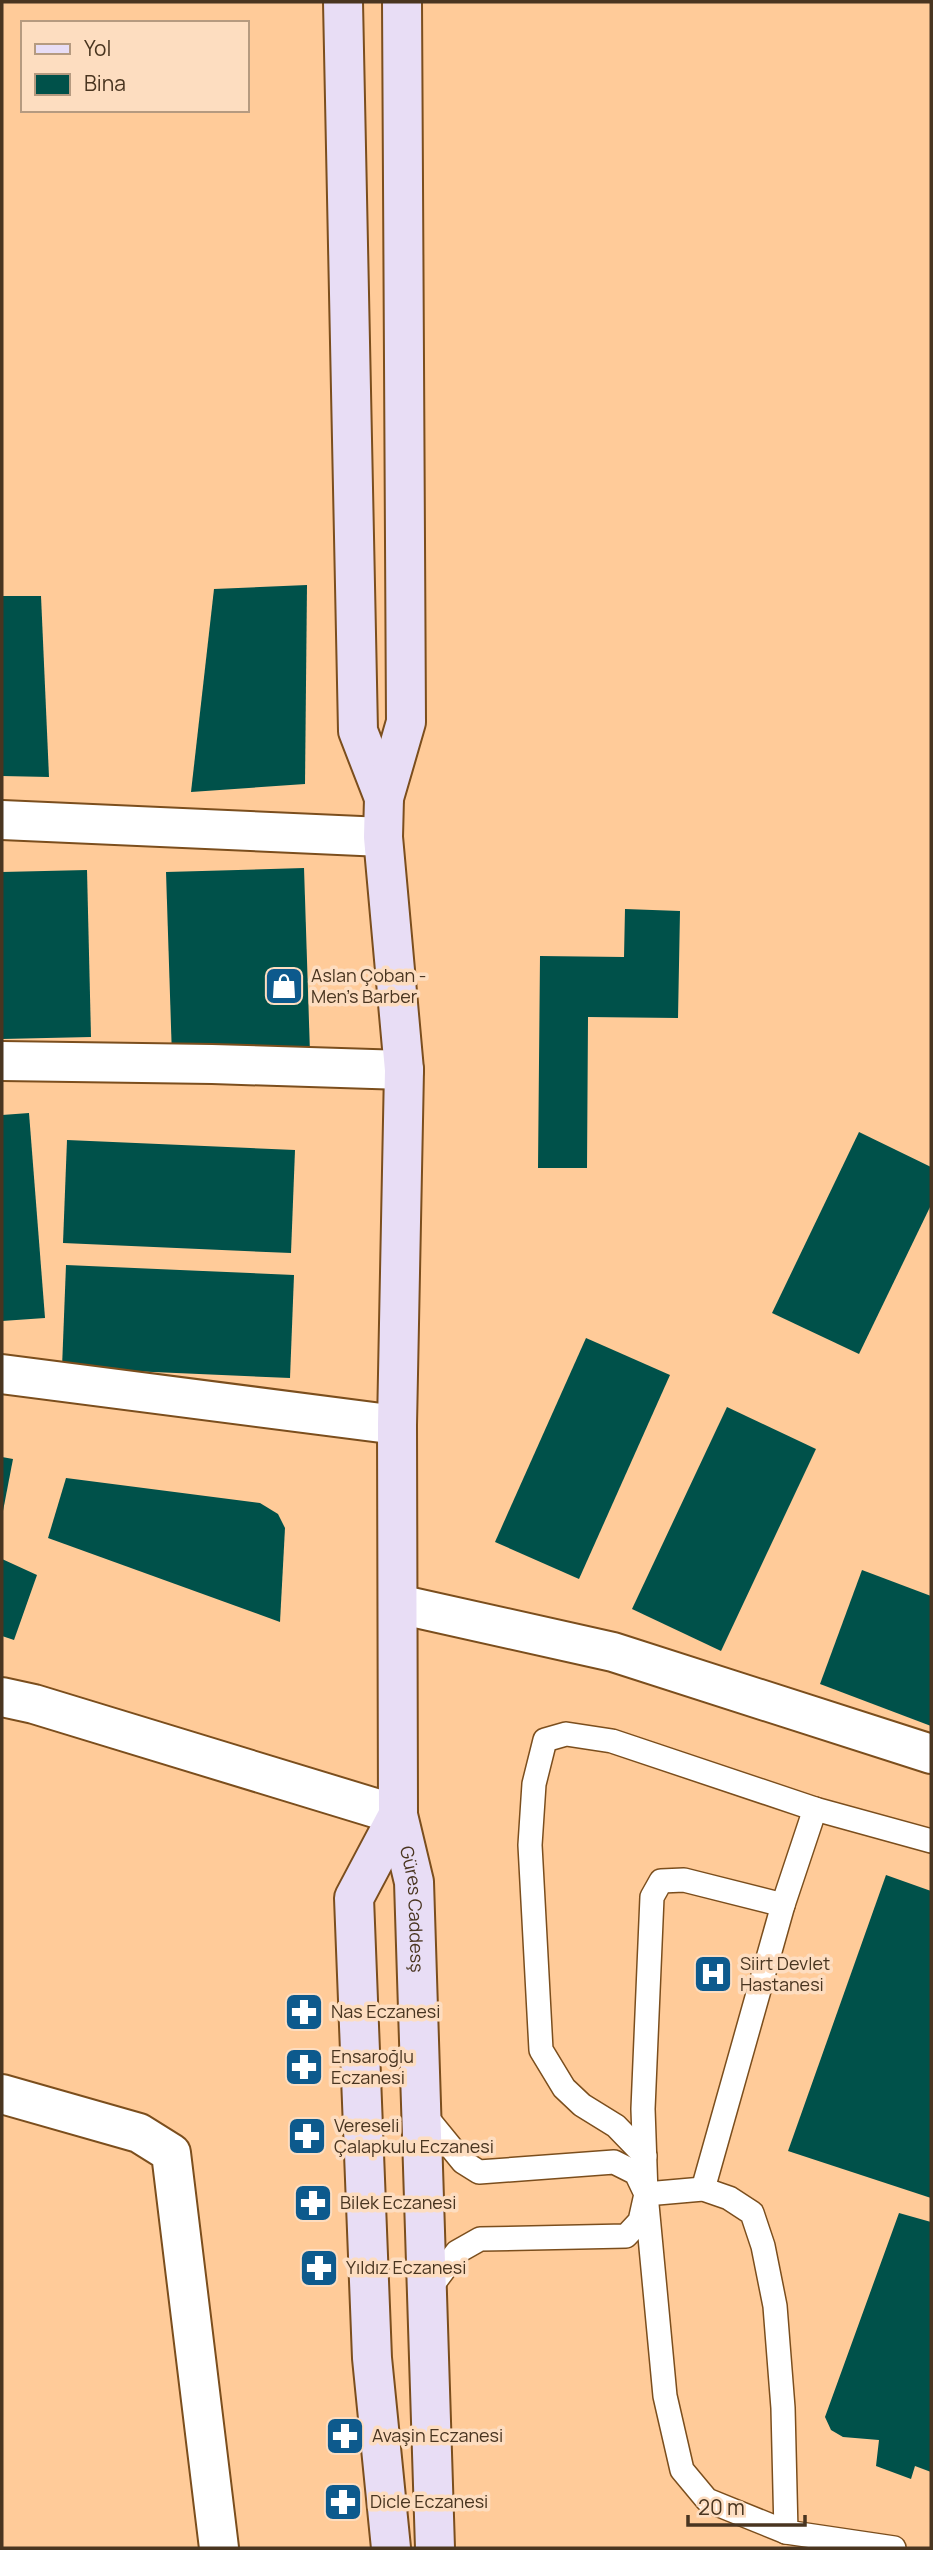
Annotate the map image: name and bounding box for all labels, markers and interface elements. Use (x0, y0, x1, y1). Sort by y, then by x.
legend (21, 21, 248, 112)
text: Yol (84, 34, 111, 62)
text: Bina (84, 69, 126, 97)
place label: Aslan Çoban - Men's Barber (311, 963, 426, 1008)
shop icon: Aslan Çoban - Men's Barber (263, 965, 305, 1007)
street label: Güres Caddesş (395, 1843, 430, 1973)
place label: Siirt Devlet Hastanesi (740, 1951, 830, 1996)
hospital icon: Siirt Devlet Hastanesi (692, 1953, 734, 1995)
pharmacy icon: Nas Eczanesi (283, 1991, 325, 2033)
place label: Nas Eczanesi (331, 1999, 440, 2023)
place label: Ensaroğlu Eczanesi (331, 2044, 414, 2089)
pharmacy icon: Ensaroğlu Eczanesi (283, 2046, 325, 2088)
place label: Vereseli Çalapkulu Eczanesi (334, 2113, 494, 2158)
pharmacy icon: Vereseli Çalapkulu Eczanesi (286, 2115, 328, 2157)
pharmacy icon: Bilek Eczanesi (292, 2182, 334, 2224)
place label: Bilek Eczanesi (340, 2190, 457, 2214)
pharmacy icon: Yıldız Eczanesi (298, 2247, 340, 2289)
place label: Yıldız Eczanesi (346, 2255, 466, 2279)
pharmacy icon: Avaşin Eczanesi (324, 2415, 366, 2457)
place label: Avaşin Eczanesi (372, 2423, 503, 2447)
pharmacy icon: Dicle Eczanesi (322, 2481, 364, 2523)
scale bar (688, 2484, 805, 2528)
place label: Dicle Eczanesi (370, 2489, 488, 2513)
text: 20 m (698, 2493, 745, 2521)

